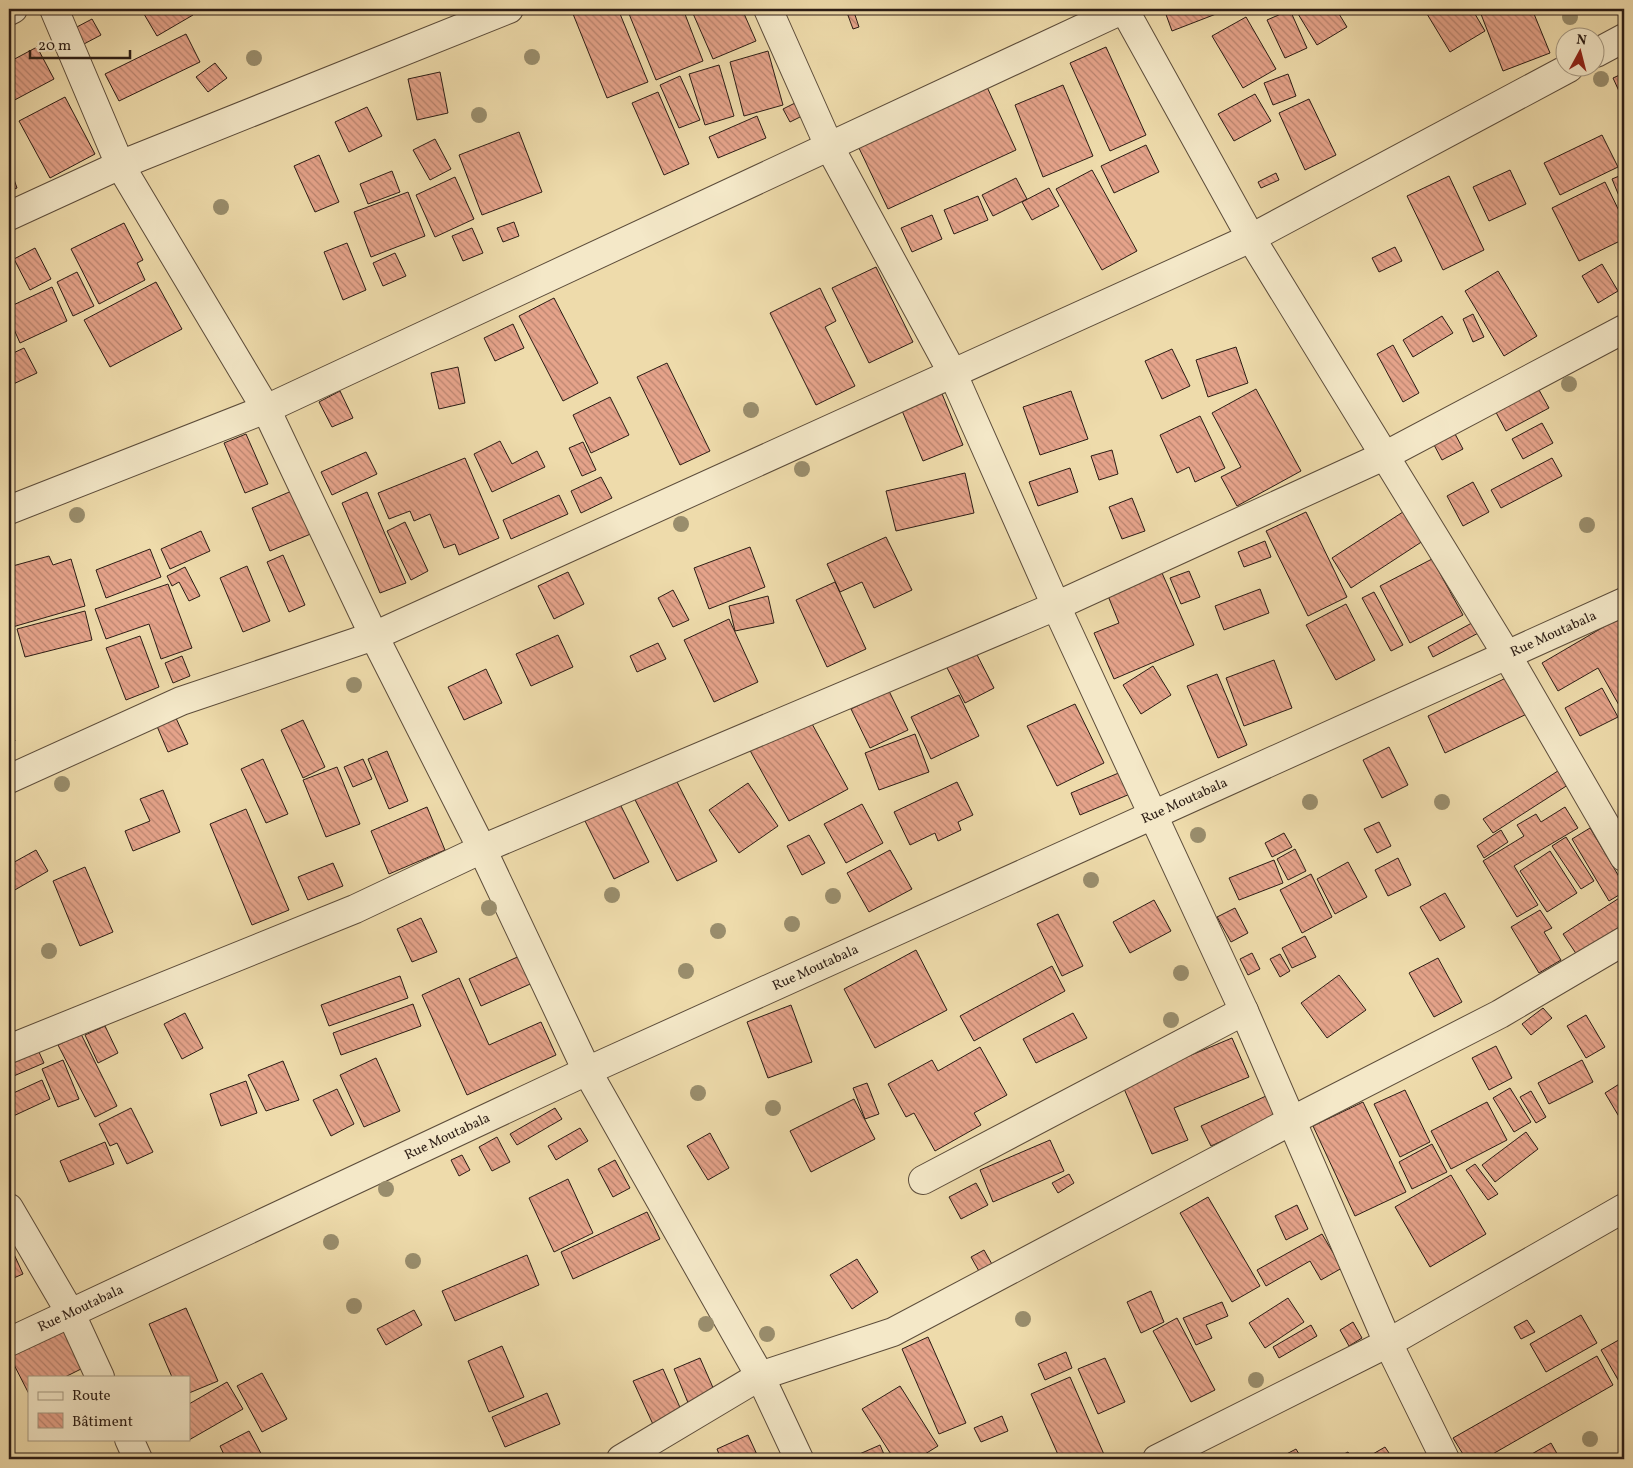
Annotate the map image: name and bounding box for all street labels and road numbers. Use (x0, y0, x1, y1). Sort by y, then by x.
street label: Rue Moutabala (1507, 606, 1600, 662)
street label: Rue Moutabala (1138, 773, 1231, 829)
street label: Rue Moutabala (769, 940, 862, 995)
street label: Rue Moutabala (401, 1108, 493, 1165)
street label: Rue Moutabala (34, 1280, 127, 1337)

